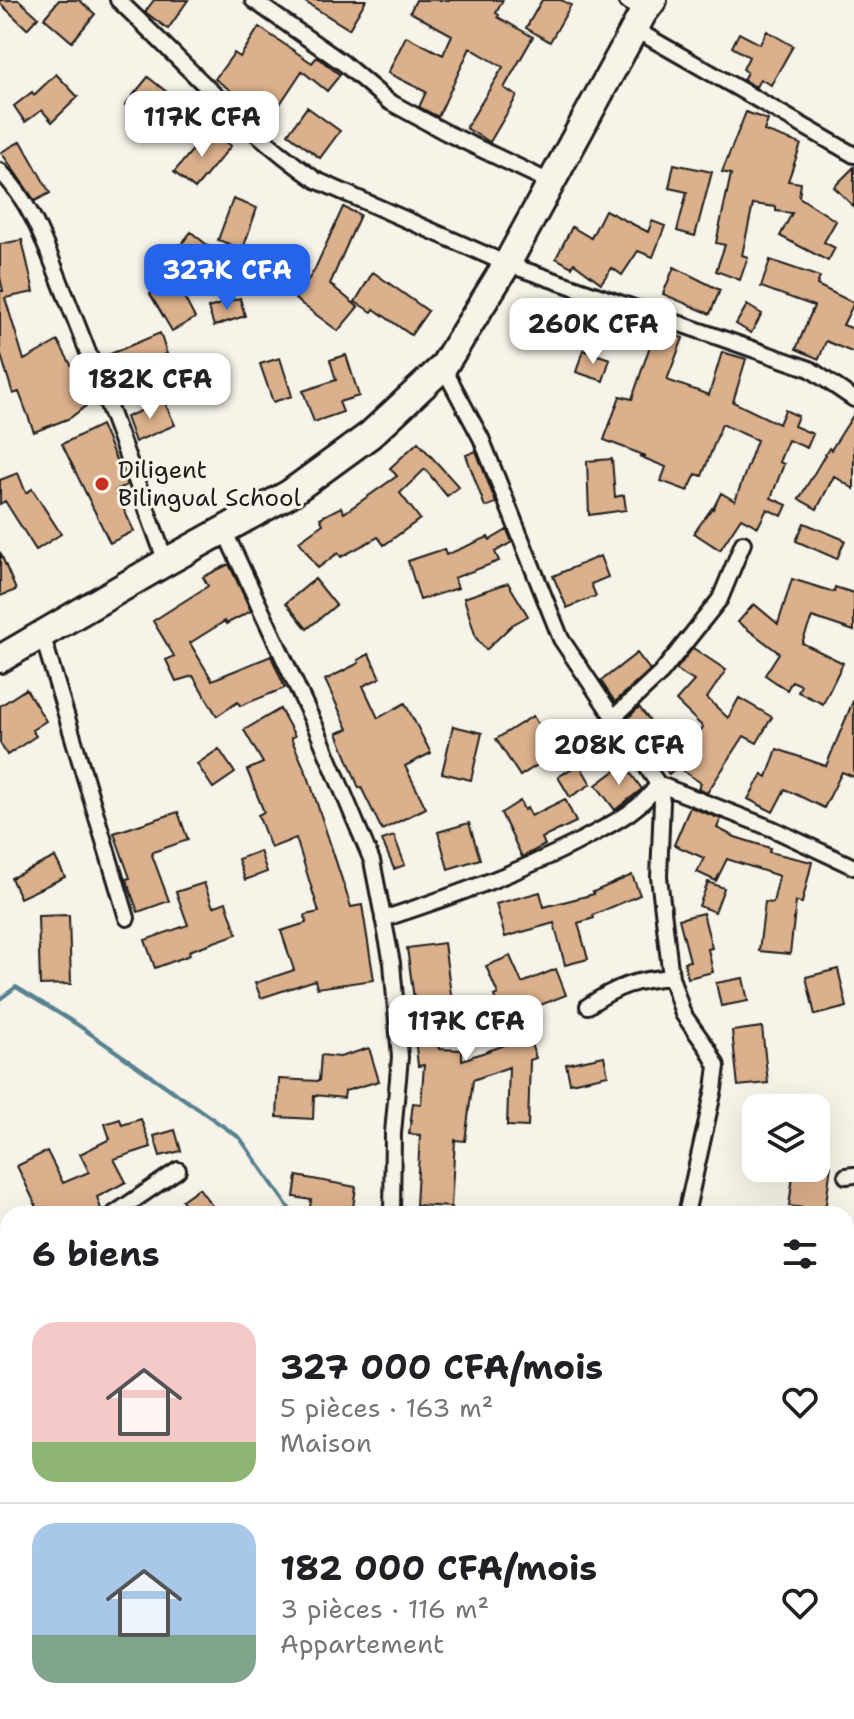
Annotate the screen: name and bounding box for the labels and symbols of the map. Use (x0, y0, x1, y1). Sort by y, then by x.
pin: 117K CFA (119, 91, 285, 159)
pin: 327K CFA (144, 244, 310, 312)
pin: 260K CFA (510, 298, 676, 366)
pin: 182K CFA (67, 353, 233, 421)
place label: Diligent Bilingual School (118, 454, 302, 514)
marker: Diligent Bilingual School (93, 475, 111, 493)
pin: 208K CFA (536, 719, 702, 787)
pin: 117K CFA (383, 995, 549, 1063)

